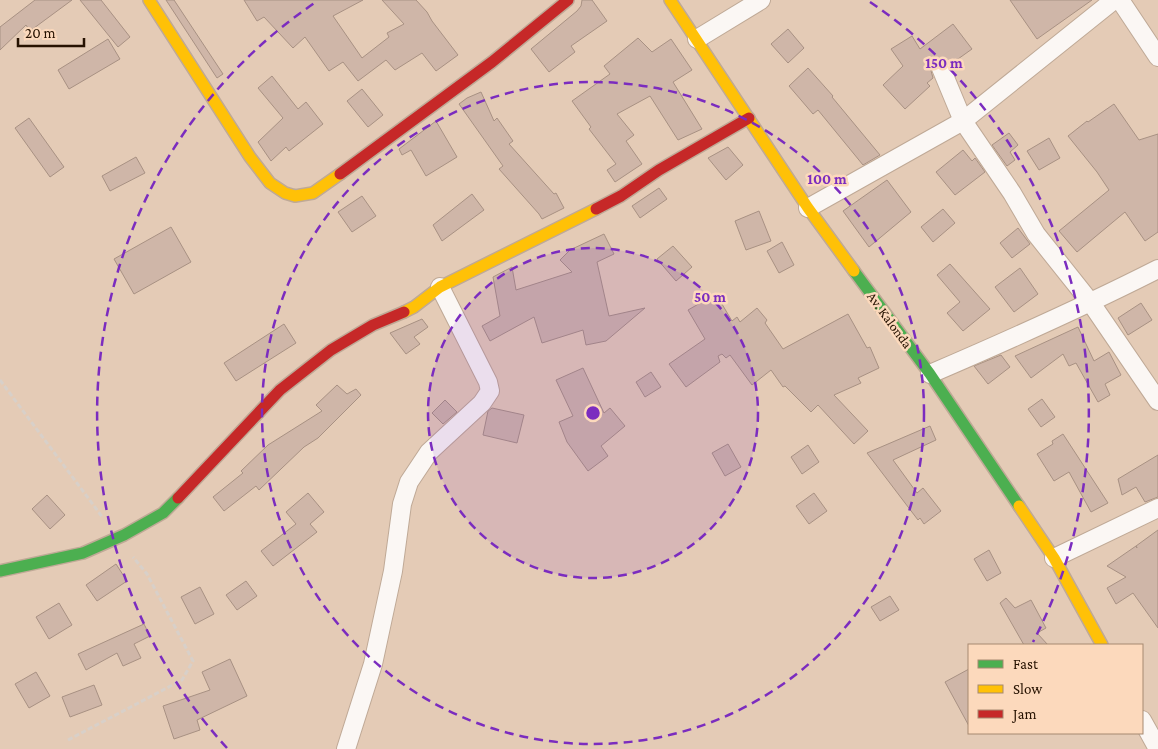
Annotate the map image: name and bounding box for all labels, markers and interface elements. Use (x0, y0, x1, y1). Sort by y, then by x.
scale bar (18, 15, 84, 47)
text: 20 m (25, 25, 56, 41)
text: 150 m (925, 55, 963, 71)
text: 100 m (807, 171, 847, 187)
text: 50 m (694, 289, 726, 305)
street label: Av. Kalonda (864, 289, 916, 352)
centre of rings (584, 404, 602, 422)
legend (968, 644, 1143, 734)
text: Fast (1013, 656, 1039, 672)
text: Slow (1013, 681, 1043, 697)
text: Jam (1011, 706, 1036, 723)

